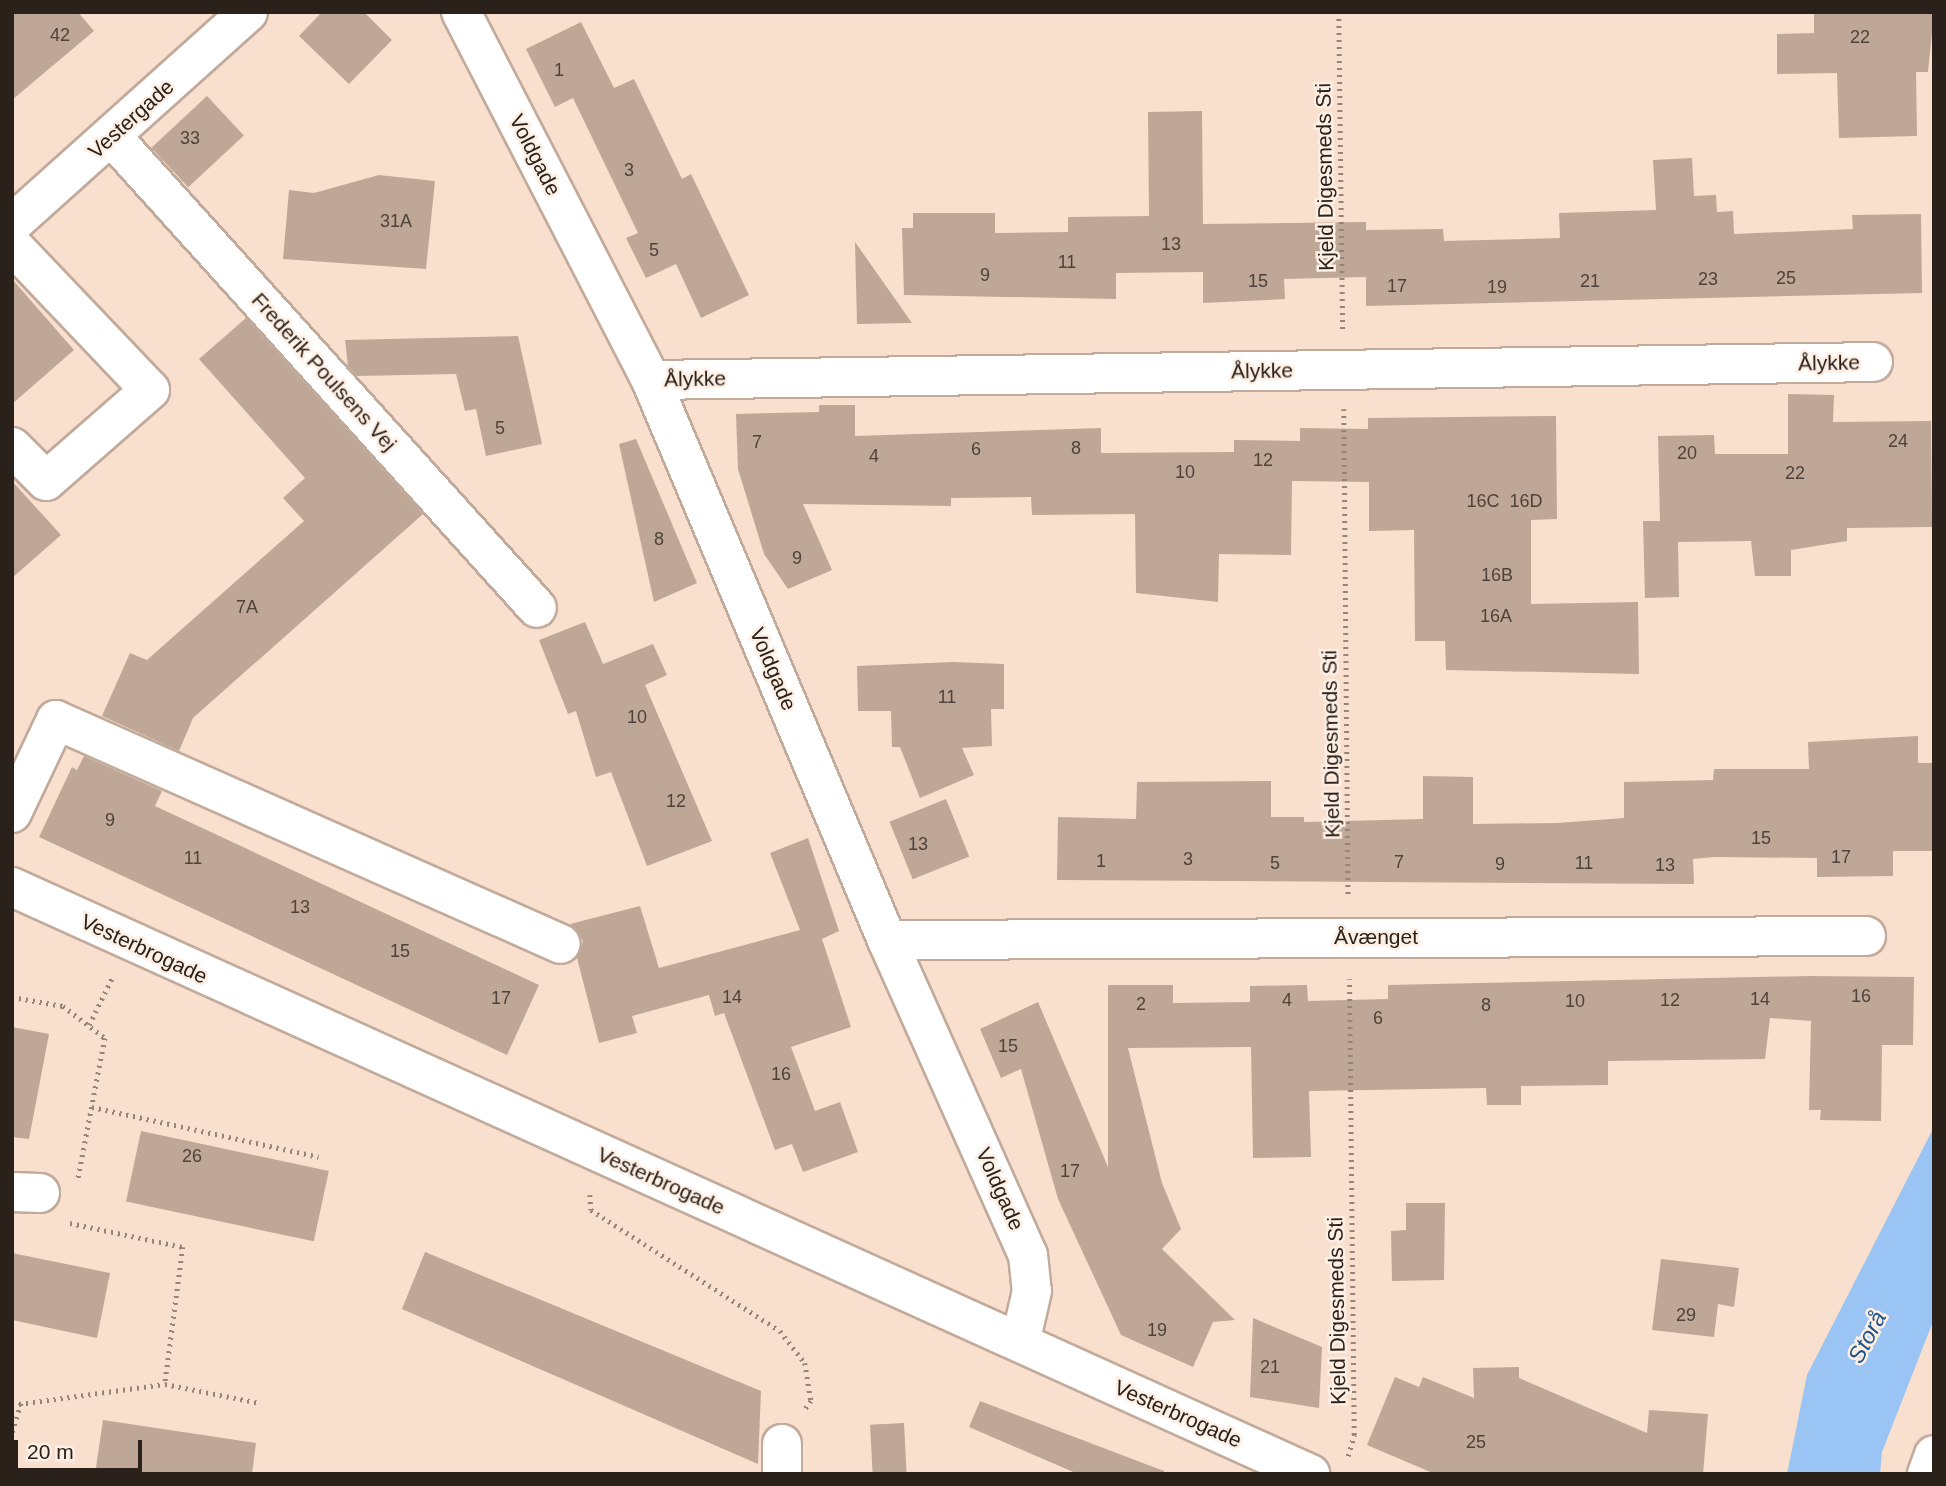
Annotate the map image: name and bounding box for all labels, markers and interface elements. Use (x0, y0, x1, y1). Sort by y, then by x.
house number: 42 (50, 24, 70, 46)
house number: 22 (1850, 26, 1870, 48)
house number: 1 (554, 59, 564, 81)
street label: Vestergade (83, 74, 179, 164)
street label: Kjeld Digesmeds Sti (1311, 83, 1339, 271)
street label: Voldgade (504, 110, 566, 200)
house number: 33 (180, 127, 200, 149)
house number: 3 (624, 159, 634, 181)
house number: 31A (380, 210, 412, 232)
house number: 13 (1161, 233, 1181, 255)
house number: 5 (649, 239, 659, 261)
house number: 11 (1058, 251, 1076, 273)
house number: 9 (980, 264, 990, 286)
house number: 25 (1776, 267, 1796, 289)
house number: 23 (1698, 268, 1718, 290)
house number: 15 (1248, 270, 1268, 292)
house number: 21 (1580, 270, 1600, 292)
house number: 17 (1387, 275, 1407, 297)
house number: 19 (1487, 276, 1507, 298)
street label: Frederik Poulsens Vej (246, 288, 402, 456)
street label: Ålykke (1798, 350, 1860, 376)
street label: Ålykke (1231, 358, 1293, 384)
street label: Ålykke (664, 366, 726, 392)
house number: 5 (495, 417, 505, 439)
house number: 24 (1888, 430, 1908, 452)
house number: 7 (752, 431, 762, 453)
house number: 8 (1071, 437, 1081, 459)
house number: 6 (971, 438, 981, 460)
house number: 20 (1677, 442, 1697, 464)
house number: 4 (869, 445, 879, 467)
house number: 12 (1253, 449, 1273, 471)
house number: 10 (1175, 461, 1195, 483)
house number: 22 (1785, 462, 1805, 484)
house number: 16C (1466, 490, 1500, 512)
house number: 16D (1509, 490, 1543, 512)
house number: 8 (654, 528, 664, 550)
house number: 9 (792, 547, 802, 569)
house number: 16B (1481, 564, 1513, 586)
house number: 7A (236, 596, 258, 618)
house number: 16A (1480, 605, 1512, 627)
street label: Voldgade (744, 624, 802, 714)
street label: Kjeld Digesmeds Sti (1317, 650, 1345, 838)
house number: 11 (938, 686, 956, 708)
house number: 10 (627, 706, 647, 728)
house number: 12 (666, 790, 686, 812)
house number: 9 (105, 809, 115, 831)
house number: 15 (1751, 827, 1771, 849)
house number: 13 (908, 833, 928, 855)
house number: 17 (1831, 846, 1851, 868)
house number: 11 (184, 847, 202, 869)
house number: 3 (1183, 848, 1193, 870)
house number: 1 (1096, 850, 1106, 872)
house number: 7 (1394, 851, 1404, 873)
house number: 5 (1270, 852, 1280, 874)
house number: 11 (1575, 852, 1593, 874)
house number: 9 (1495, 853, 1505, 875)
house number: 13 (1655, 854, 1675, 876)
house number: 13 (290, 896, 310, 918)
street label: Vesterbrogade (77, 909, 211, 989)
street label: Åvænget (1334, 924, 1418, 950)
house number: 15 (390, 940, 410, 962)
house number: 16 (1851, 985, 1871, 1007)
house number: 14 (722, 986, 742, 1008)
house number: 17 (491, 987, 511, 1009)
house number: 14 (1750, 988, 1770, 1010)
house number: 4 (1282, 989, 1292, 1011)
house number: 12 (1660, 989, 1680, 1011)
house number: 10 (1565, 990, 1585, 1012)
house number: 2 (1136, 993, 1146, 1015)
house number: 8 (1481, 994, 1491, 1016)
house number: 6 (1373, 1007, 1383, 1029)
house number: 15 (998, 1035, 1018, 1057)
house number: 16 (771, 1063, 791, 1085)
street label: Vesterbrogade (593, 1142, 729, 1220)
street label: Voldgade (971, 1144, 1029, 1234)
house number: 26 (182, 1145, 202, 1167)
house number: 17 (1060, 1160, 1080, 1182)
street label: Kjeld Digesmeds Sti (1323, 1217, 1351, 1405)
house number: 29 (1676, 1304, 1696, 1326)
water label: Storå (1842, 1306, 1892, 1368)
house number: 19 (1147, 1319, 1167, 1341)
house number: 21 (1260, 1356, 1280, 1378)
street label: Vesterbrogade (1110, 1375, 1246, 1453)
scale bar (18, 1426, 145, 1470)
house number: 25 (1466, 1431, 1486, 1453)
text: 20 m (27, 1440, 74, 1463)

